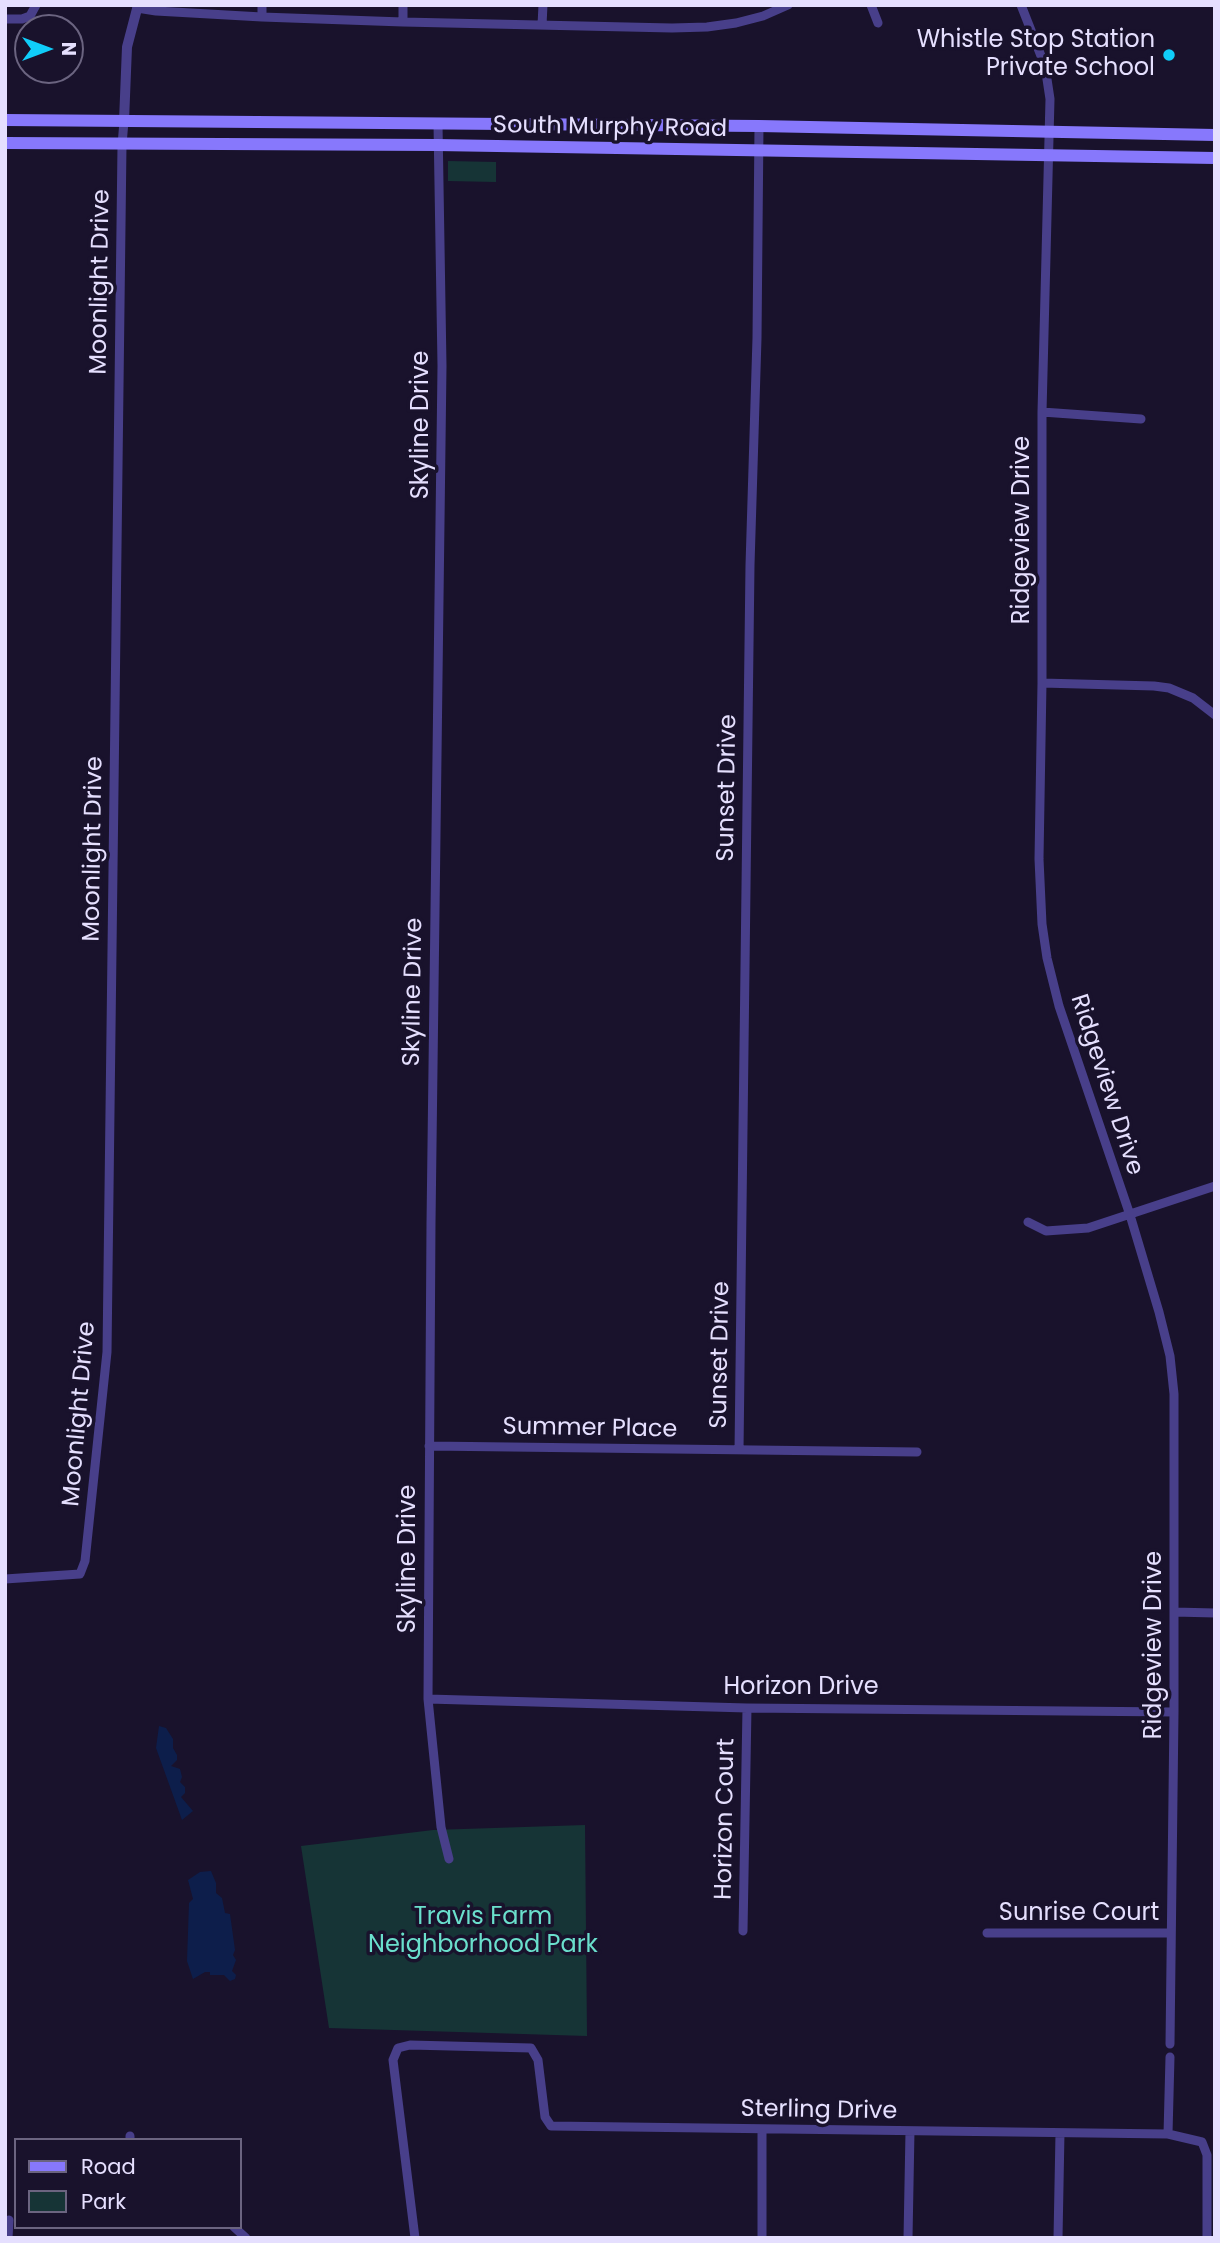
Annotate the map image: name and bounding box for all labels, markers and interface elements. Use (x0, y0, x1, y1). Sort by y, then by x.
north arrow (14, 14, 84, 84)
place label: Whistle Stop Station Private School (917, 27, 1155, 83)
text: N (55, 42, 82, 56)
marker: Whistle Stop Station Private School (1161, 47, 1177, 63)
street label: South Murphy Road (493, 112, 727, 144)
street label: Moonlight Drive (85, 189, 117, 375)
street label: Skyline Drive (408, 351, 436, 499)
street label: Ridgeview Drive (1009, 436, 1037, 624)
street label: Sunset Drive (712, 714, 744, 862)
street label: Moonlight Drive (78, 756, 110, 942)
street label: Skyline Drive (398, 917, 430, 1067)
street label: Ridgeview Drive (1063, 991, 1149, 1179)
street label: Sunset Drive (705, 1281, 737, 1429)
street label: Moonlight Drive (58, 1320, 102, 1508)
street label: Summer Place (502, 1413, 678, 1445)
street label: Skyline Drive (395, 1485, 423, 1633)
street label: Ridgeview Drive (1141, 1551, 1169, 1739)
street label: Horizon Drive (723, 1674, 879, 1702)
street label: Horizon Court (710, 1738, 742, 1900)
street label: Sunrise Court (999, 1900, 1159, 1928)
park label: Travis Farm Neighborhood Park (368, 1904, 598, 1960)
street label: Sterling Drive (740, 2095, 898, 2127)
legend (14, 2138, 242, 2229)
text: Road (81, 2152, 136, 2181)
text: Park (81, 2187, 126, 2216)

